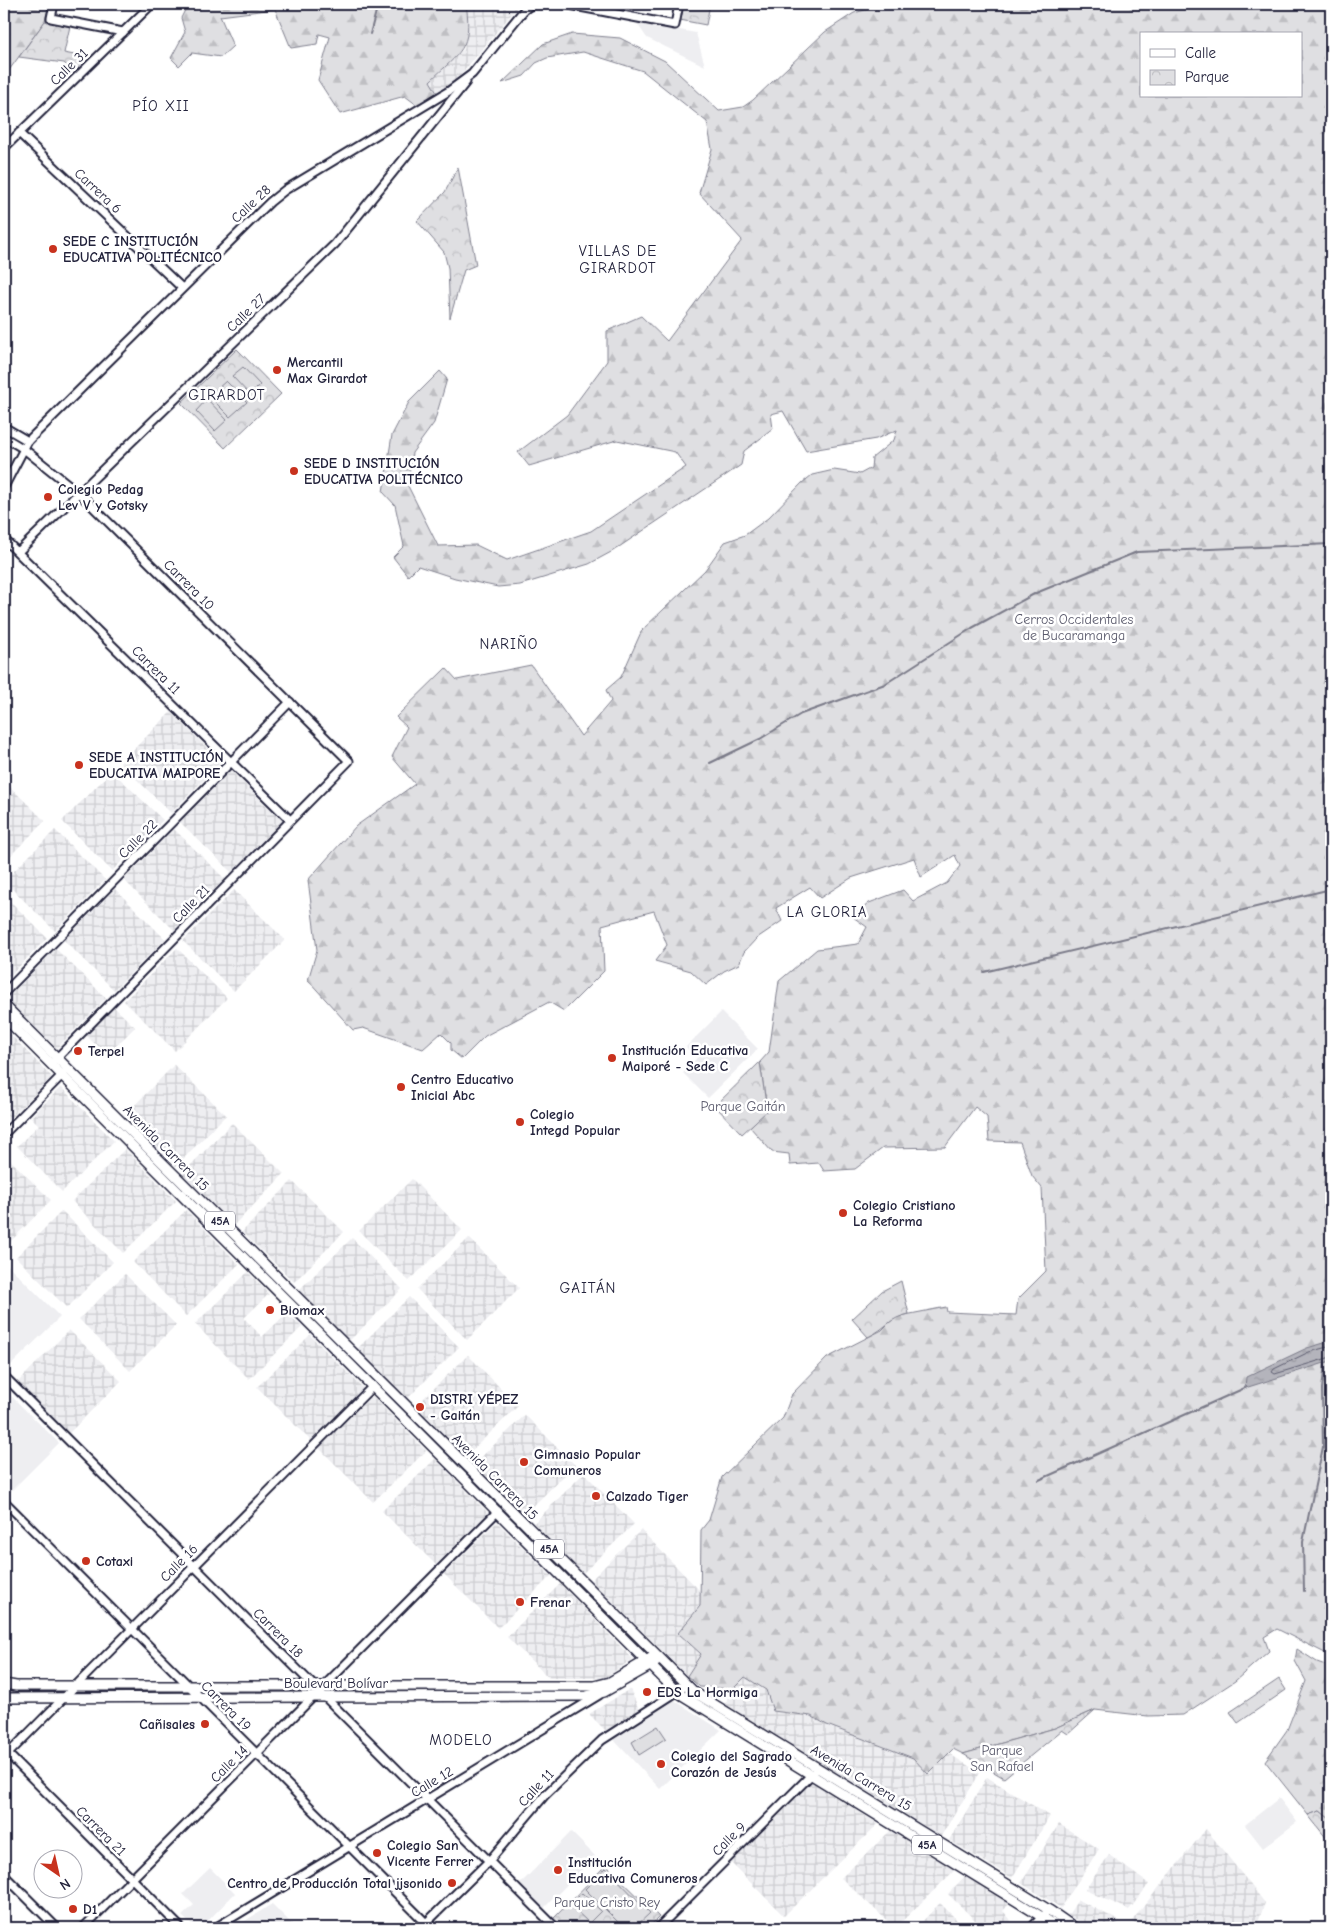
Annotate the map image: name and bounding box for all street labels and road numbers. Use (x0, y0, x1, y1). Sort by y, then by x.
street label: Calle 31 (46, 45, 92, 89)
street label: Carrera 6 (71, 165, 125, 217)
street label: Calle 28 (228, 181, 274, 227)
street label: Calle 27 (223, 290, 269, 336)
street label: Carrera 10 (160, 556, 218, 614)
street label: Carrera 11 (128, 642, 184, 698)
street label: Calle 22 (115, 816, 161, 862)
street label: Calle 21 (169, 881, 213, 927)
street label: Avenida Carrera 15 (119, 1101, 213, 1195)
road number: 45A (205, 1212, 235, 1230)
street label: Avenida Carrera 15 (448, 1430, 542, 1524)
street label: Calle 16 (156, 1540, 202, 1586)
road number: 45A (534, 1540, 564, 1558)
street label: Carrera 18 (249, 1604, 307, 1662)
street label: Boulevard Bolívar (284, 1675, 388, 1692)
street label: Carrera 19 (197, 1677, 255, 1735)
street label: Avenida Carrera 15 (807, 1741, 915, 1815)
street label: Calle 14 (207, 1742, 251, 1786)
street label: Calle 12 (408, 1763, 456, 1801)
street label: Calle 11 (515, 1766, 557, 1810)
street label: Carrera 21 (72, 1802, 130, 1860)
street label: Calle 9 (708, 1818, 750, 1860)
road number: 45A (912, 1836, 942, 1854)

